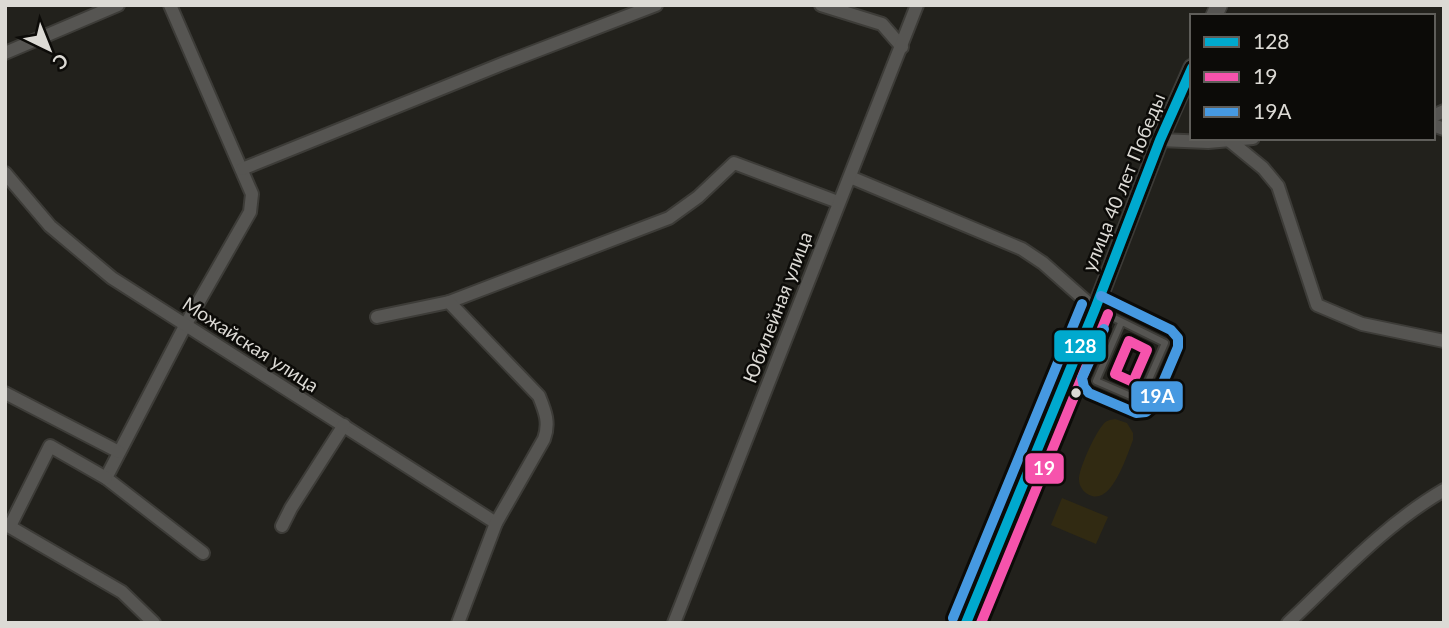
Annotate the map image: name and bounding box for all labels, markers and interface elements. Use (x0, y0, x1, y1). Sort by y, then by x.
north arrow (14, 14, 84, 84)
legend (1190, 14, 1435, 140)
text: 128 (1253, 28, 1290, 53)
text: С (48, 49, 73, 75)
text: 19 (1253, 63, 1277, 88)
street label: улица 40 лет Победы (1077, 90, 1169, 274)
text: 19А (1253, 98, 1292, 123)
street label: Юбилейная улица (738, 228, 816, 386)
street label: Можайская улица (179, 291, 323, 397)
line badge: 128 (1053, 329, 1107, 363)
text: 128 (1063, 334, 1097, 357)
line badge: 19А (1130, 380, 1184, 413)
text: 19А (1139, 384, 1175, 407)
unlabelled marker (1069, 386, 1083, 400)
line badge: 19 (1024, 452, 1065, 485)
text: 19 (1033, 456, 1055, 479)

